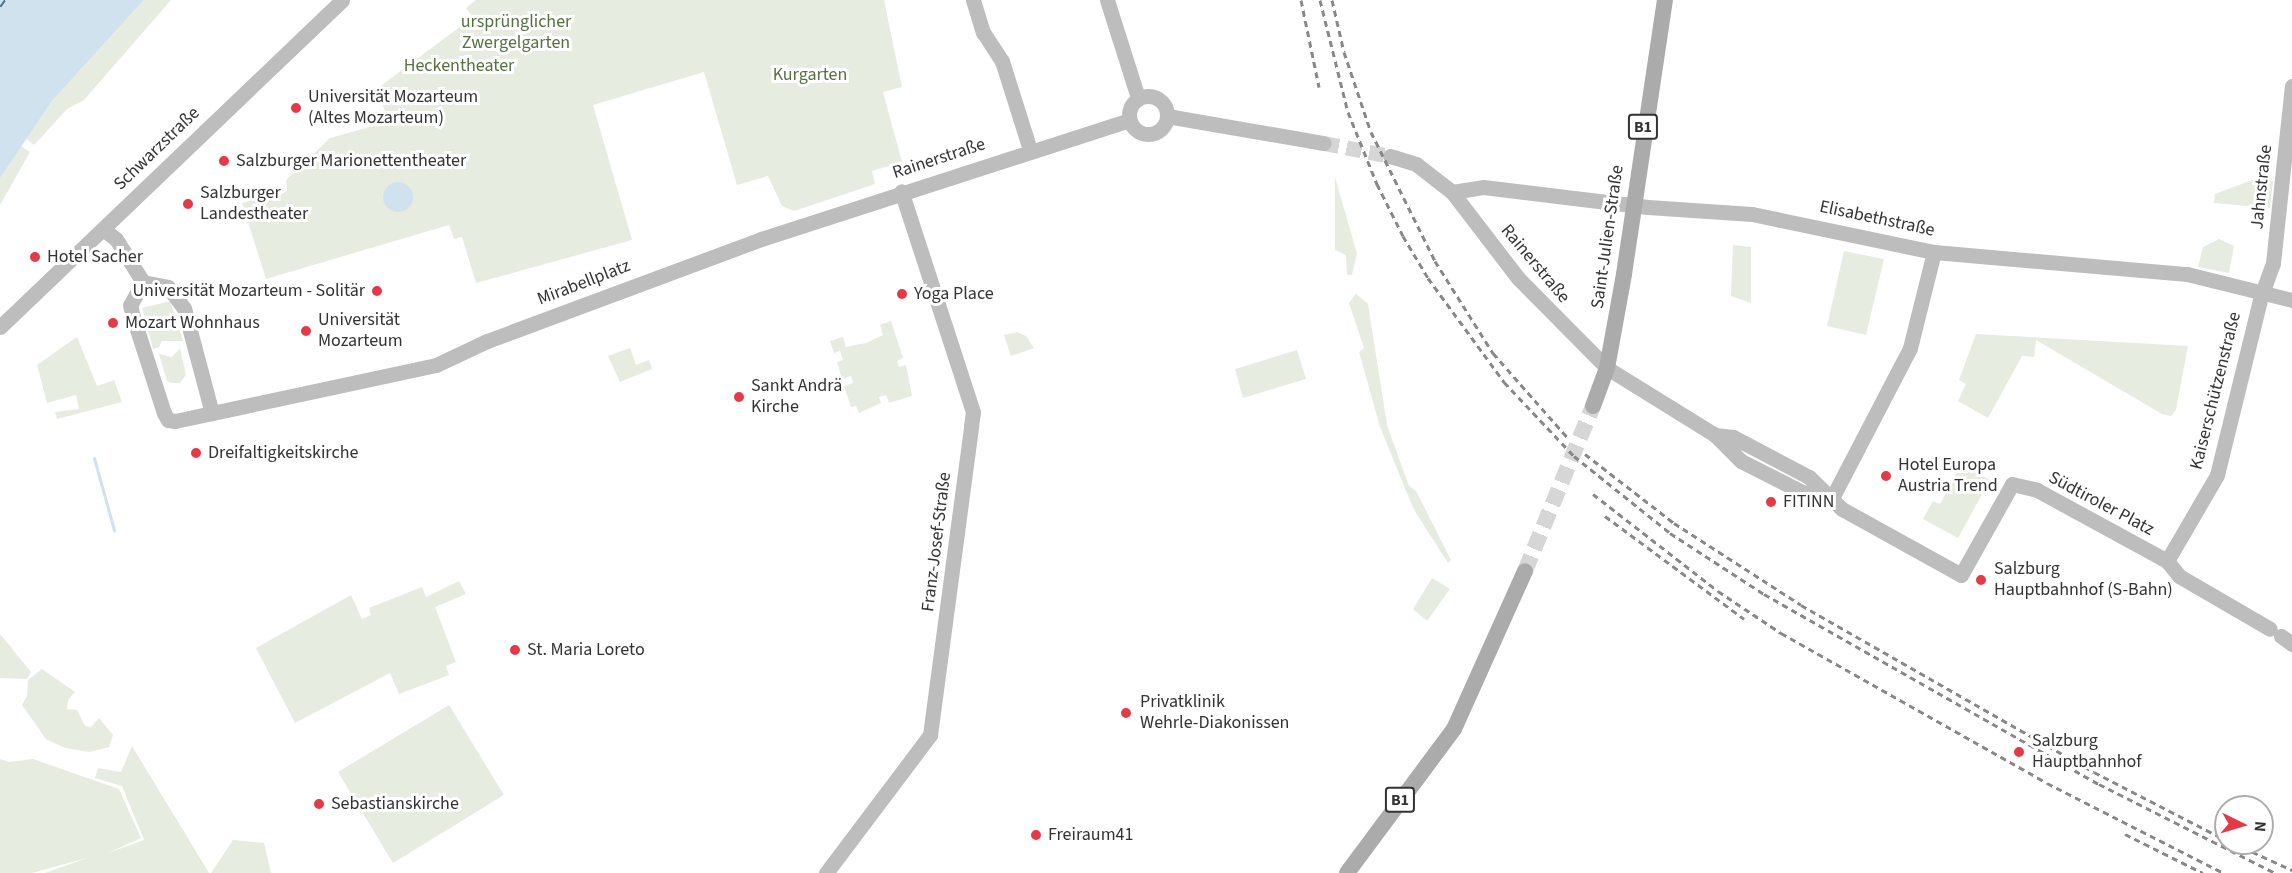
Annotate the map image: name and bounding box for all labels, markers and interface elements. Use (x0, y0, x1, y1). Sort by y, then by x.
park label: ursprünglicher Zwergelgarten (461, 12, 571, 54)
park label: Heckentheater (404, 55, 514, 77)
park label: Kurgarten (773, 64, 847, 86)
place label: Universität Mozarteum (Altes Mozarteum) (308, 87, 478, 130)
marker: Universität Mozarteum (Altes Mozarteum) (289, 101, 303, 115)
street label: Schwarzstraße (110, 103, 204, 195)
road number: B1 (1626, 114, 1660, 140)
street label: Rainerstraße (890, 134, 988, 184)
street label: Jahnstraße (2247, 144, 2277, 230)
place label: Salzburger Marionettentheater (236, 150, 466, 172)
marker: Salzburger Marionettentheater (217, 154, 231, 168)
street label: Saint-Julien-Straße (1587, 164, 1629, 310)
place label: Salzburger Landestheater (200, 183, 308, 226)
street label: Elisabethstraße (1817, 196, 1937, 242)
marker: Salzburger Landestheater (181, 197, 195, 211)
street label: Rainerstraße (1496, 220, 1574, 308)
place label: Hotel Sacher (47, 246, 143, 268)
marker: Hotel Sacher (28, 250, 42, 264)
street label: Mirabellplatz (535, 255, 633, 311)
place label: Universität Mozarteum - Solitär (133, 280, 365, 302)
place label: Yoga Place (914, 283, 994, 305)
marker: Universität Mozarteum - Solitär (370, 284, 384, 298)
marker: Yoga Place (895, 287, 909, 301)
place label: Universität Mozarteum (318, 310, 403, 352)
street label: Kaiserschützenstraße (2186, 310, 2246, 472)
place label: Mozart Wohnhaus (125, 312, 260, 334)
marker: Mozart Wohnhaus (106, 316, 120, 330)
marker: Universität Mozarteum (299, 324, 313, 338)
place label: Sankt Andrä Kirche (751, 376, 842, 418)
marker: Sankt Andrä Kirche (732, 390, 746, 404)
place label: Dreifaltigkeitskirche (208, 442, 358, 464)
marker: Dreifaltigkeitskirche (189, 446, 203, 460)
place label: Hotel Europa Austria Trend (1898, 455, 1998, 498)
street label: Südtiroler Platz (2045, 467, 2157, 541)
marker: Hotel Europa Austria Trend (1879, 469, 1893, 483)
street label: Franz-Josef-Straße (918, 471, 956, 613)
place label: FITINN (1783, 491, 1834, 513)
marker: FITINN (1764, 495, 1778, 509)
place label: Salzburg Hauptbahnhof (S-Bahn) (1994, 559, 2173, 602)
marker: Salzburg Hauptbahnhof (S-Bahn) (1972, 571, 1990, 589)
place label: St. Maria Loreto (527, 639, 645, 661)
marker: St. Maria Loreto (508, 643, 522, 657)
place label: Privatklinik Wehrle-Diakonissen (1140, 692, 1289, 734)
marker: Privatklinik Wehrle-Diakonissen (1117, 704, 1135, 722)
place label: Salzburg Hauptbahnhof (2032, 731, 2142, 774)
marker: Salzburg Hauptbahnhof (2010, 743, 2028, 761)
road number: B1 (1384, 787, 1416, 813)
place label: Sebastianskirche (331, 793, 459, 815)
north arrow (2214, 795, 2274, 855)
marker: Sebastianskirche (312, 797, 326, 811)
text: N (2249, 820, 2271, 833)
place label: Freiraum41 (1048, 824, 1133, 846)
marker: Freiraum41 (1029, 828, 1043, 842)

